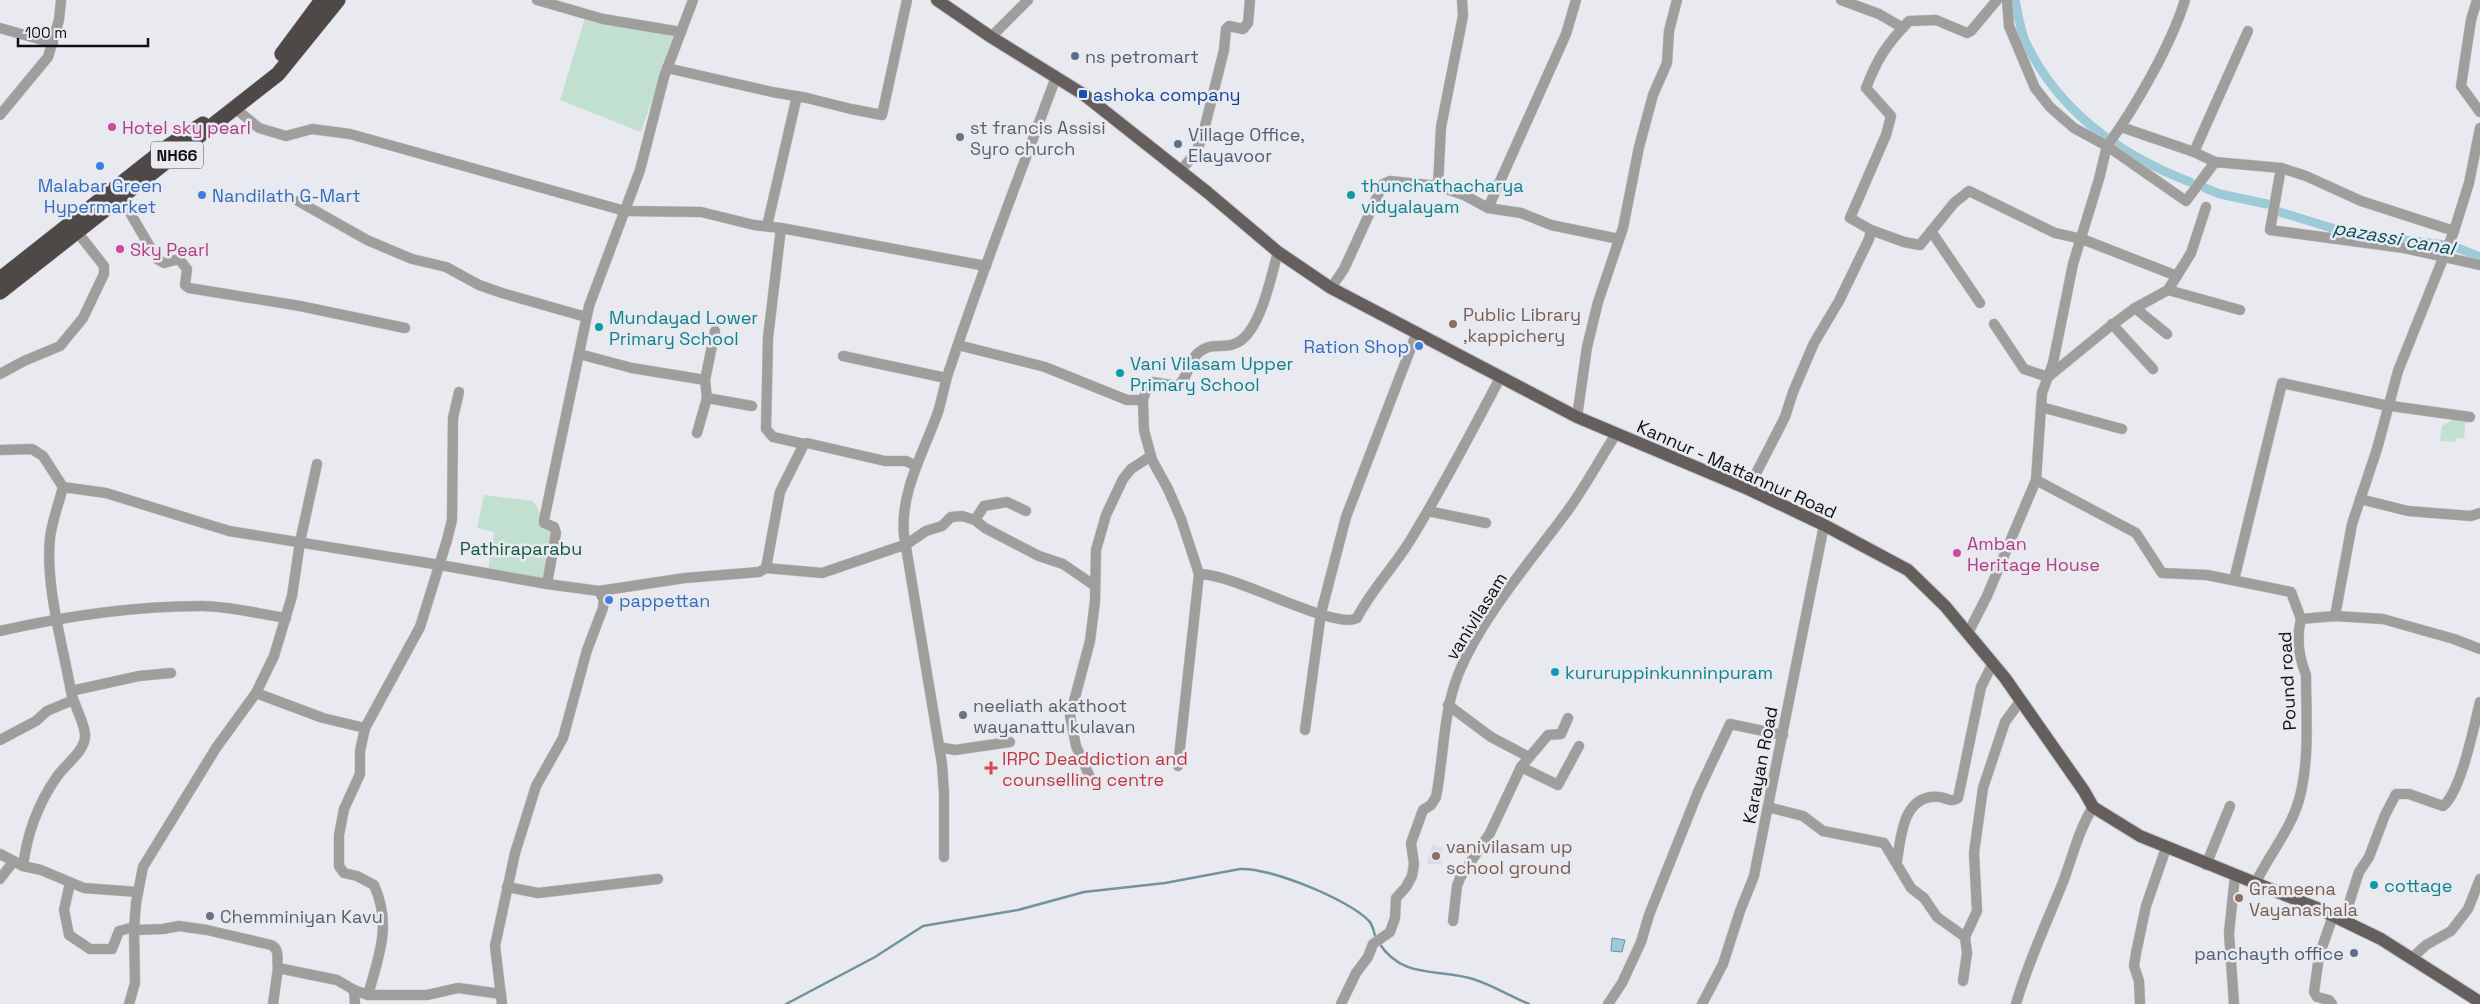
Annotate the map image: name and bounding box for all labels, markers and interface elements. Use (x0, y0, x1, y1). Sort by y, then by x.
scale bar (18, 15, 148, 47)
text: 100 m (25, 23, 67, 42)
place label: ns petromart (1085, 45, 1199, 68)
marker: ns petromart (1069, 50, 1081, 62)
place label: ashoka company (1093, 83, 1241, 106)
marker: ashoka company (1077, 88, 1089, 100)
place label: Hotel sky pearl (122, 116, 251, 139)
place label: st francis Assisi Syro church (970, 116, 1106, 160)
marker: Hotel sky pearl (106, 121, 118, 133)
place label: Village Office, Elayavoor (1188, 123, 1305, 167)
marker: st francis Assisi Syro church (954, 131, 966, 143)
marker: Village Office, Elayavoor (1172, 138, 1184, 150)
road number: NH66 (151, 142, 203, 168)
marker: Malabar Green Hypermarket (94, 160, 106, 172)
place label: Malabar Green Hypermarket (38, 174, 162, 218)
place label: thunchathacharya vidyalayam (1361, 174, 1524, 218)
place label: Nandilath G-Mart (212, 184, 361, 207)
marker: Nandilath G-Mart (196, 189, 208, 201)
marker: thunchathacharya vidyalayam (1345, 189, 1357, 201)
water label: pazassi canal (2331, 215, 2459, 261)
place label: Sky Pearl (130, 238, 209, 261)
marker: Sky Pearl (114, 243, 126, 255)
place label: Public Library ,kappichery (1463, 303, 1581, 347)
place label: Mundayad Lower Primary School (609, 306, 758, 350)
marker: Public Library ,kappichery (1447, 318, 1459, 330)
marker: Mundayad Lower Primary School (593, 321, 605, 333)
place label: Ration Shop (1304, 335, 1409, 358)
marker: Ration Shop (1413, 340, 1425, 352)
place label: Vani Vilasam Upper Primary School (1130, 352, 1294, 396)
marker: Vani Vilasam Upper Primary School (1114, 367, 1126, 379)
street label: Kannur - Mattannur Road (1634, 414, 1840, 524)
place label: Amban Heritage House (1967, 532, 2100, 576)
park label: Pathiraparabu (460, 537, 582, 560)
marker: Amban Heritage House (1951, 547, 1963, 559)
street label: vanivilasam (1440, 568, 1512, 664)
place label: pappettan (619, 589, 710, 612)
marker: pappettan (603, 594, 615, 606)
street label: Pound road (2273, 631, 2301, 731)
place label: kururuppinkunninpuram (1565, 661, 1773, 684)
marker: kururuppinkunninpuram (1549, 666, 1561, 678)
place label: neeliath akathoot wayanattu kulavan (973, 694, 1136, 738)
street label: Karayan Road (1737, 704, 1783, 826)
marker: neeliath akathoot wayanattu kulavan (957, 709, 969, 721)
place label: IRPC Deaddiction and counselling centre (1002, 747, 1188, 791)
marker: IRPC Deaddiction and counselling centre (984, 761, 998, 775)
place label: vanivilasam up school ground (1446, 835, 1573, 879)
marker: vanivilasam up school ground (1430, 850, 1442, 862)
place label: cottage (2384, 874, 2452, 897)
place label: Grameena Vayanashala (2249, 877, 2358, 921)
marker: cottage (2368, 879, 2380, 891)
marker: Grameena Vayanashala (2233, 892, 2245, 904)
place label: Chemminiyan Kavu (220, 905, 383, 928)
marker: Chemminiyan Kavu (204, 910, 216, 922)
place label: panchayth office (2194, 942, 2344, 965)
marker: panchayth office (2348, 947, 2360, 959)

